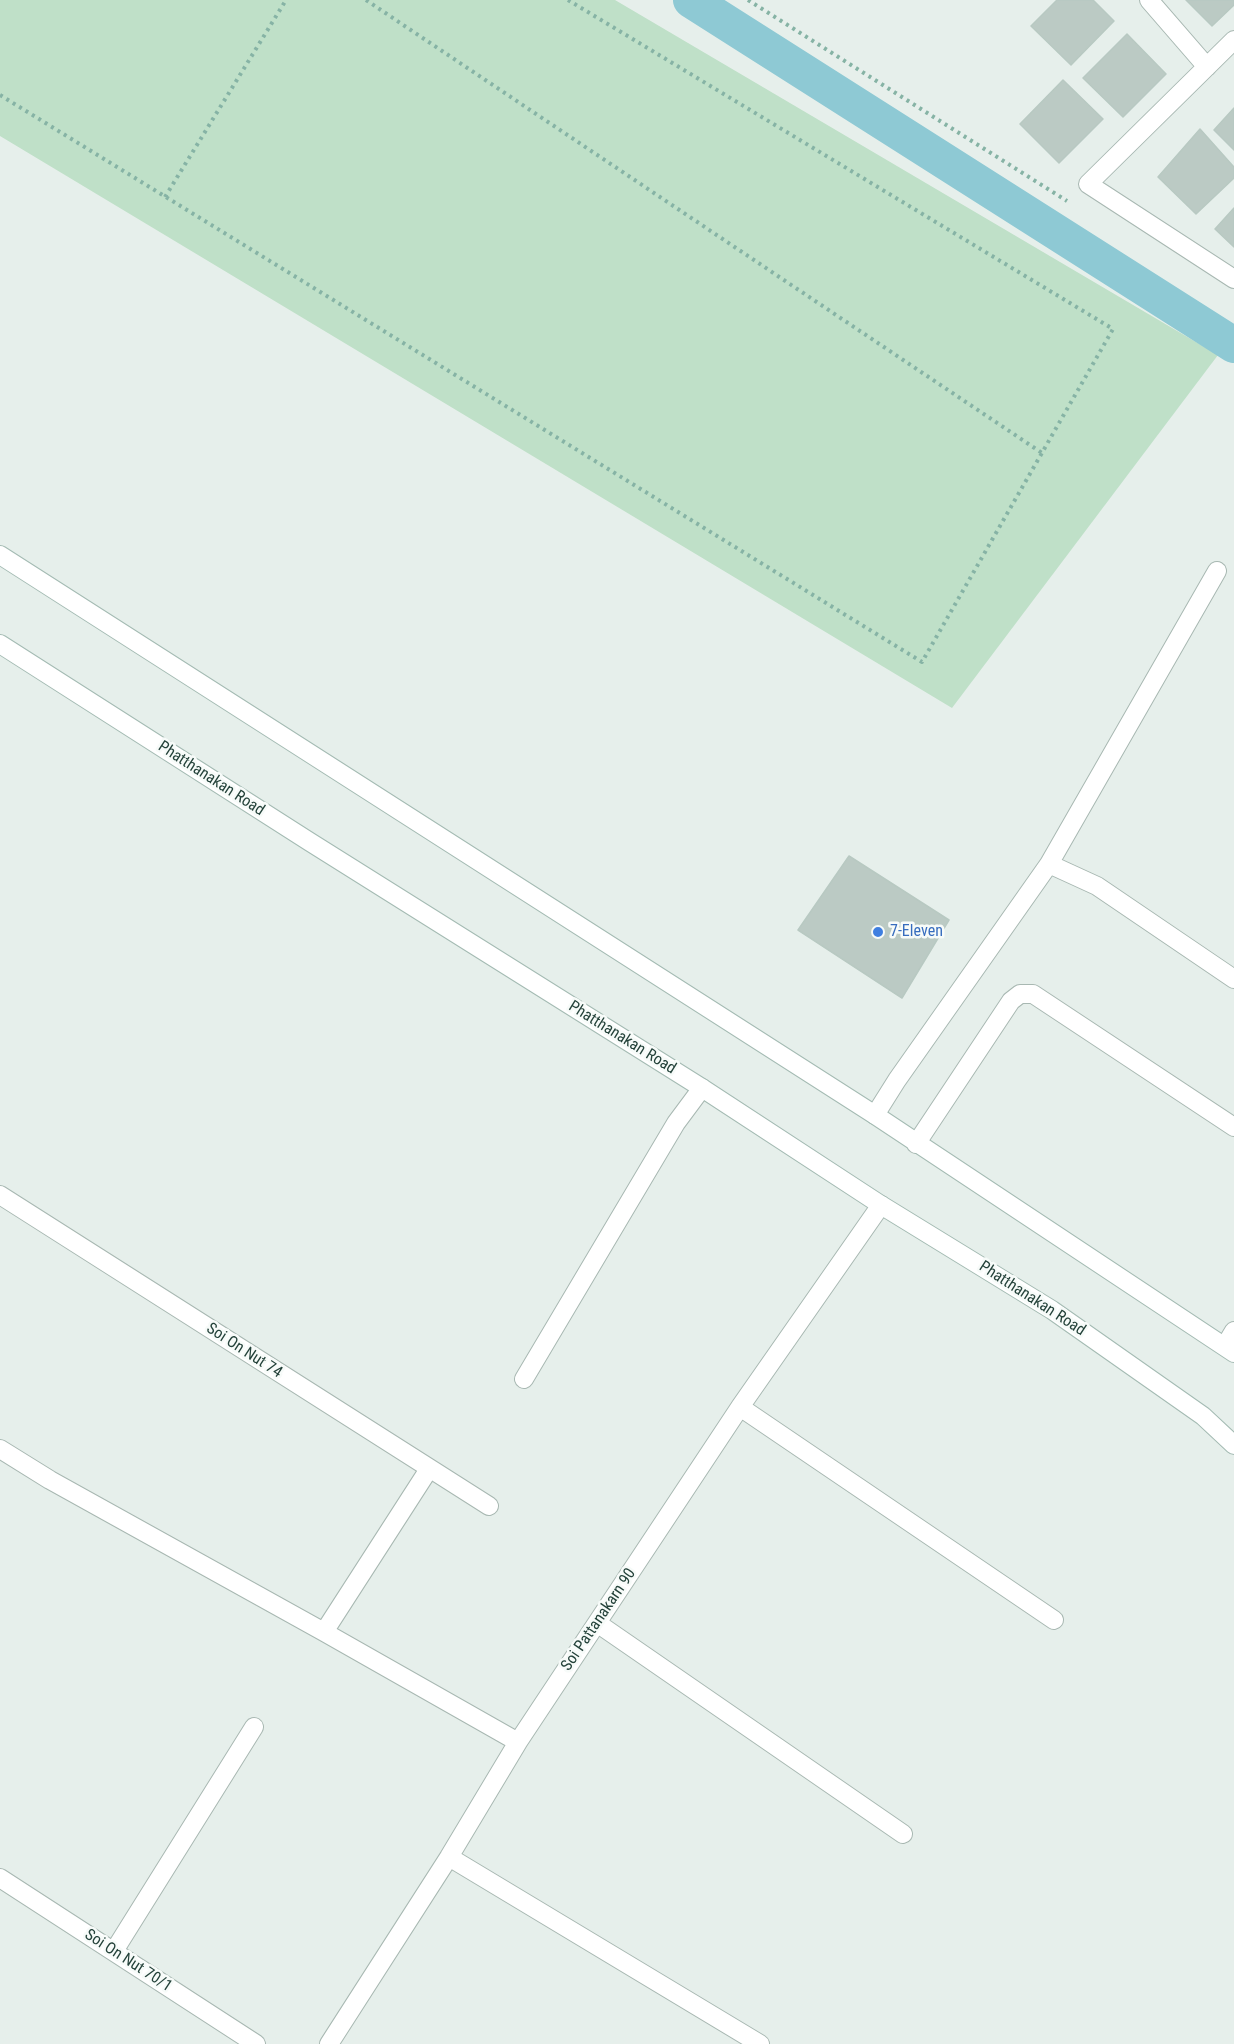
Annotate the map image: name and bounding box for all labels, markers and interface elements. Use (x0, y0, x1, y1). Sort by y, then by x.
street label: Phatthanakan Road (154, 737, 268, 821)
place label: 7-Eleven (890, 922, 943, 942)
marker: 7-Eleven (871, 925, 885, 939)
street label: Phatthanakan Road (565, 997, 679, 1079)
street label: Phatthanakan Road (975, 1257, 1089, 1341)
street label: Soi On Nut 74 (202, 1319, 286, 1383)
street label: Soi Pattanakarn 90 (558, 1565, 640, 1675)
street label: Soi On Nut 70/1 (81, 1926, 175, 1996)

